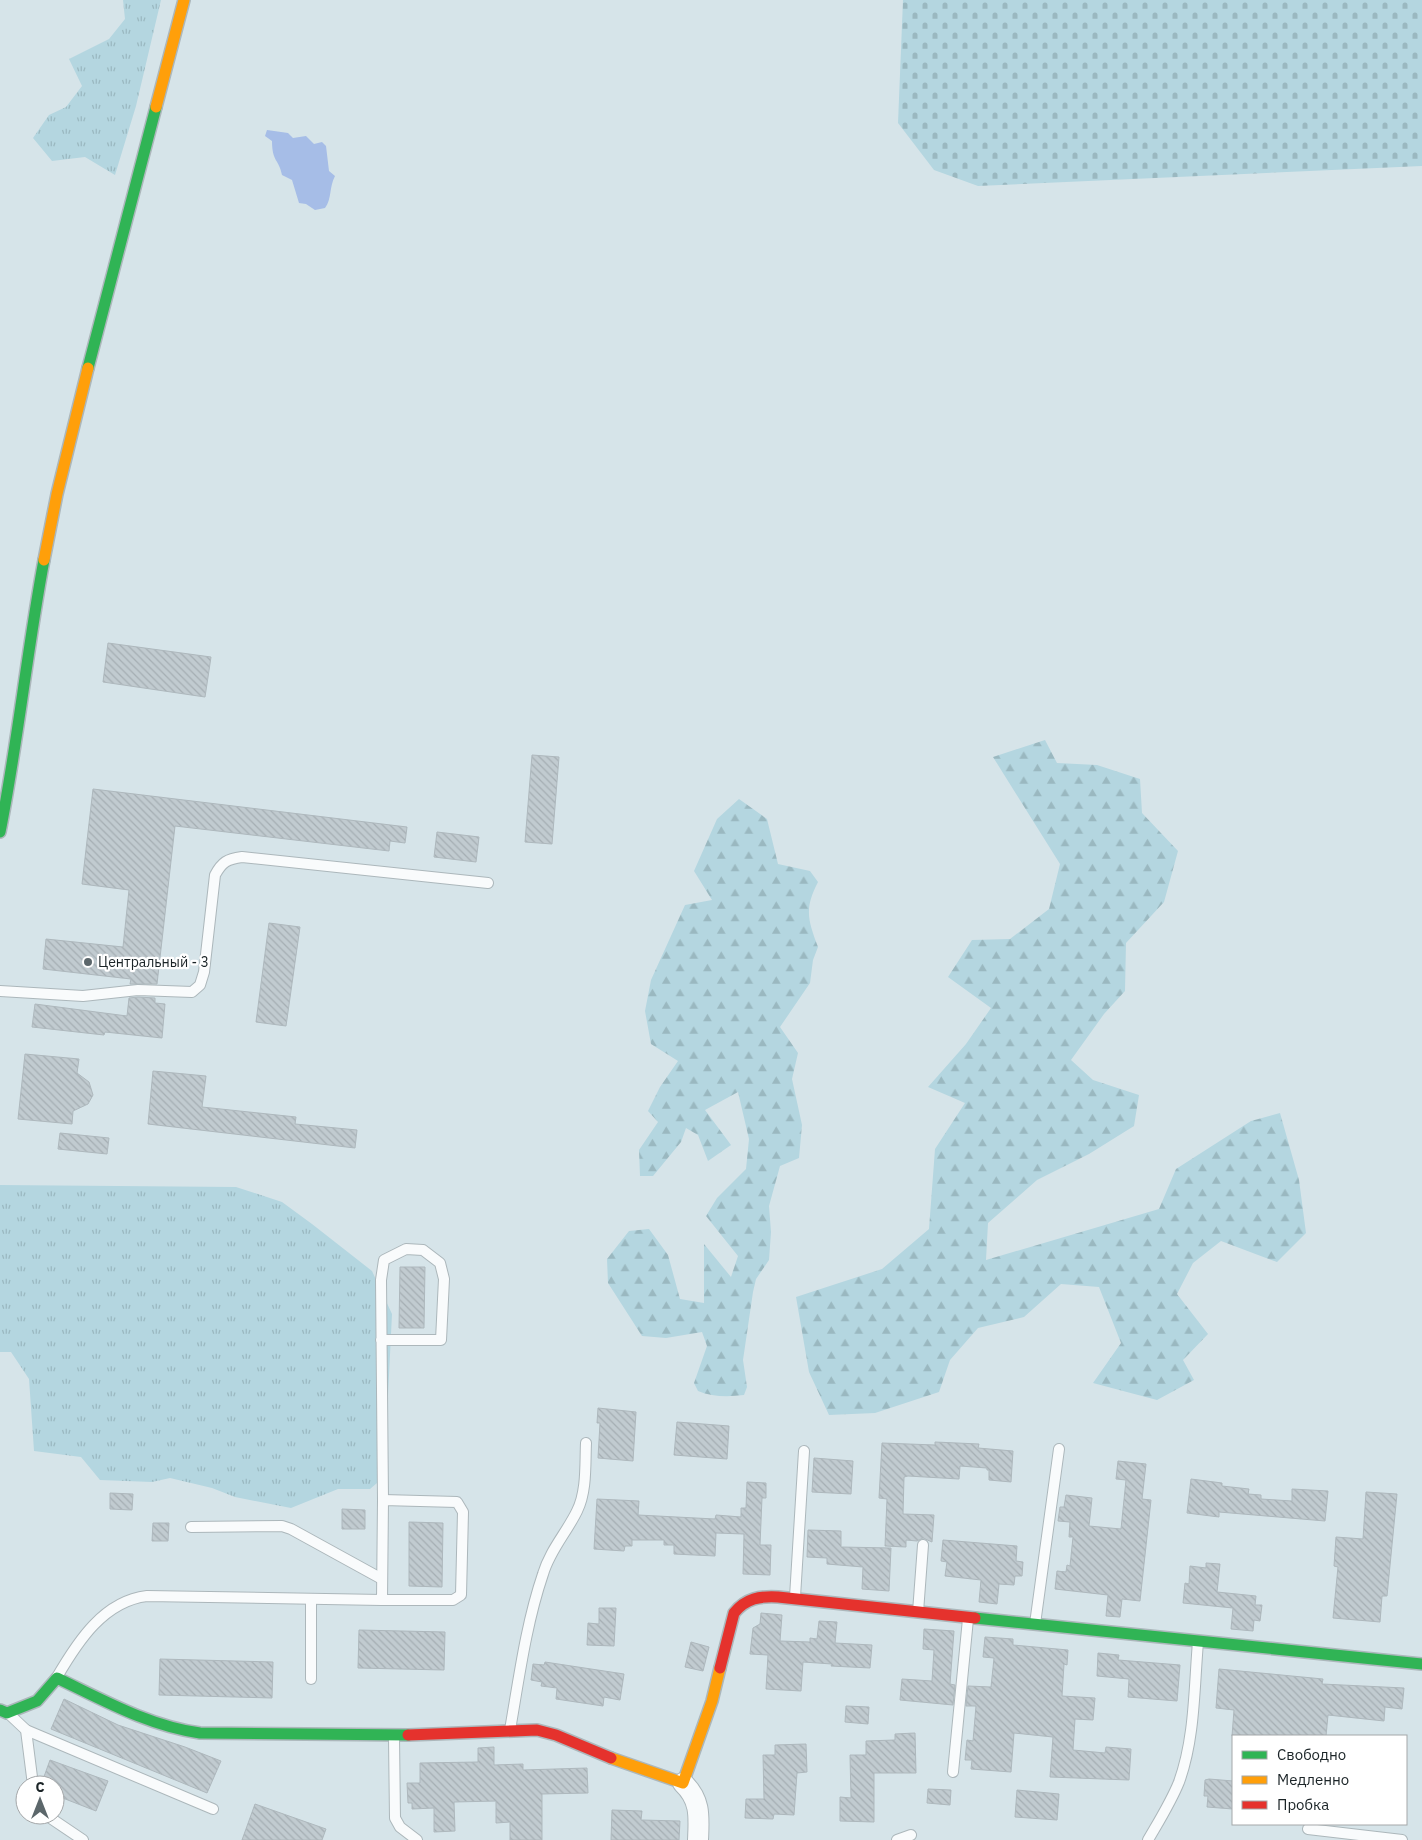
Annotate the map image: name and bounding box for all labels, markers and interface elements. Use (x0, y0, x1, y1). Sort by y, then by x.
place label: Центральный - 3 (98, 953, 209, 971)
marker: Центральный - 3 (82, 956, 94, 968)
legend (1232, 1735, 1407, 1825)
text: Свободно (1277, 1745, 1346, 1764)
text: Медленно (1277, 1770, 1349, 1789)
north arrow (15, 1775, 65, 1825)
text: С (35, 1778, 45, 1796)
text: Пробка (1277, 1795, 1329, 1814)

